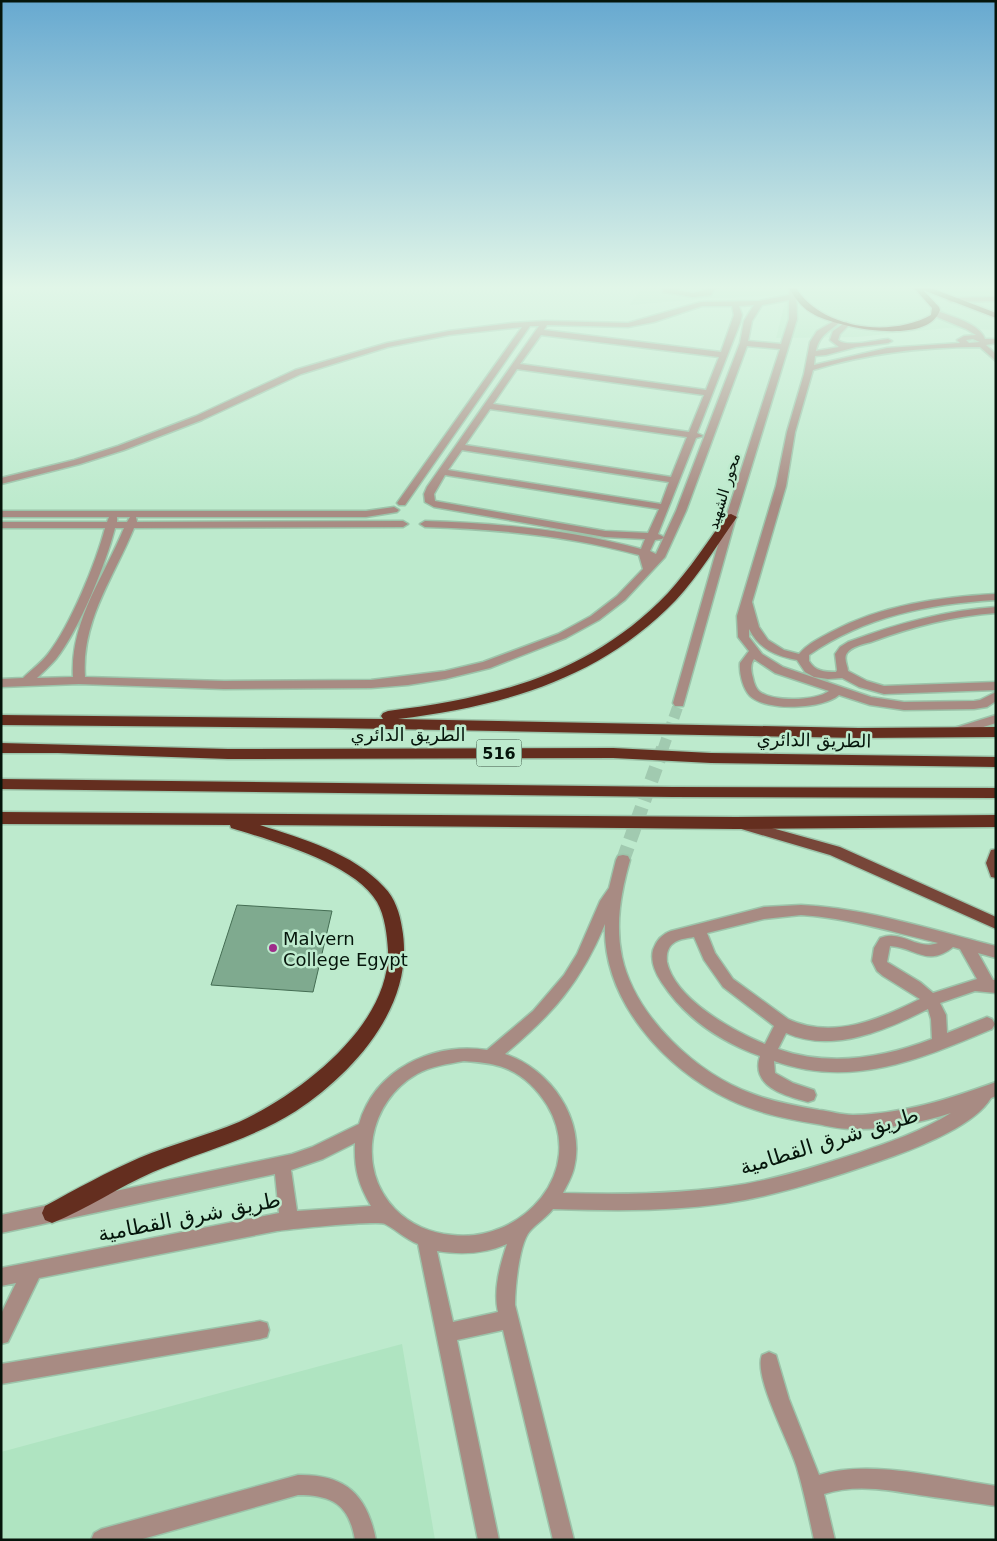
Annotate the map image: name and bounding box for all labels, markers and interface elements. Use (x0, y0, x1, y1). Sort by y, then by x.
street label: محور الشهيد (704, 451, 744, 531)
street label: الطريق الدائري (351, 724, 465, 746)
street label: الطريق الدائري (756, 728, 872, 753)
road number: 516 (476, 740, 522, 766)
place label: Malvern College Egypt (283, 928, 408, 970)
marker: Malvern College Egypt (267, 942, 279, 954)
street label: طريق شرق القطامية (737, 1102, 921, 1180)
street label: طريق شرق القطامية (96, 1187, 282, 1247)

